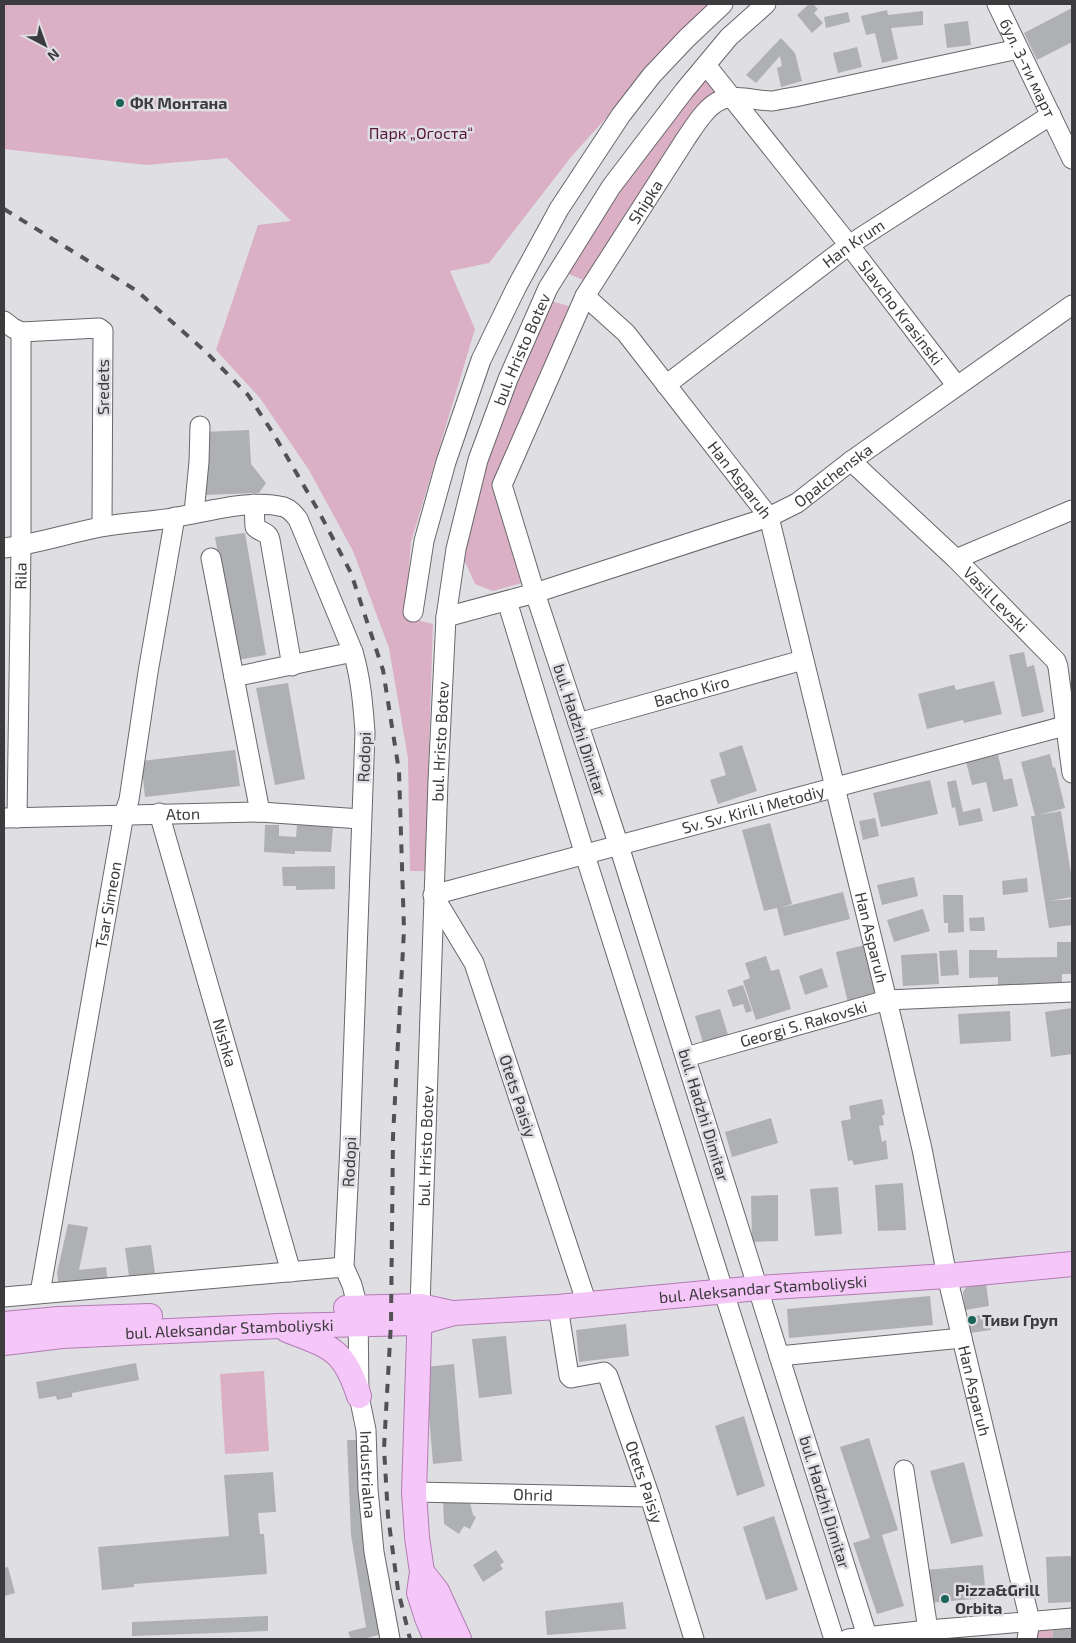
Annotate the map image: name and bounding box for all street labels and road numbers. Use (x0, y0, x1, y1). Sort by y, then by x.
street label: бул. 3-ти март (996, 15, 1060, 120)
street label: Shipka (624, 176, 666, 227)
street label: Han Krum (818, 215, 888, 271)
street label: Slavcho Krasinski (855, 256, 947, 368)
street label: bul. Hristo Botev (489, 289, 554, 408)
street label: Sredets (93, 359, 112, 415)
street label: Han Asparuh (704, 437, 776, 522)
street label: Opalchenska (790, 439, 876, 511)
street label: Rila (10, 562, 30, 590)
street label: Vasil Levski (960, 562, 1032, 635)
street label: bul. Hadzhi Dimitar (550, 661, 611, 799)
street label: Bacho Kiro (652, 671, 731, 710)
street label: bul. Hristo Botev (427, 680, 452, 802)
street label: Rodopi (353, 731, 374, 783)
street label: Sv. Sv. Kiril i Metodiy (680, 781, 827, 837)
street label: Aton (166, 803, 200, 823)
street label: Tsar Simeon (91, 860, 125, 950)
street label: Han Asparuh (852, 890, 892, 985)
street label: Georgi S. Rakovski (738, 996, 869, 1050)
street label: Nishka (210, 1016, 242, 1069)
street label: bul. Hadzhi Dimitar (675, 1046, 734, 1184)
street label: Otets Paisiy (496, 1052, 541, 1140)
street label: bul. Hristo Botev (413, 1085, 437, 1207)
street label: Rodopi (338, 1136, 359, 1188)
street label: bul. Aleksandar Stamboliyski (658, 1271, 868, 1306)
street label: bul. Aleksandar Stamboliyski (125, 1315, 334, 1342)
street label: Han Asparuh (955, 1343, 995, 1438)
street label: Industrialna (357, 1430, 381, 1519)
street label: bul. Hadzhi Dimitar (796, 1433, 855, 1571)
street label: Otets Paisiy (622, 1438, 668, 1526)
street label: Ohrid (513, 1484, 553, 1504)

